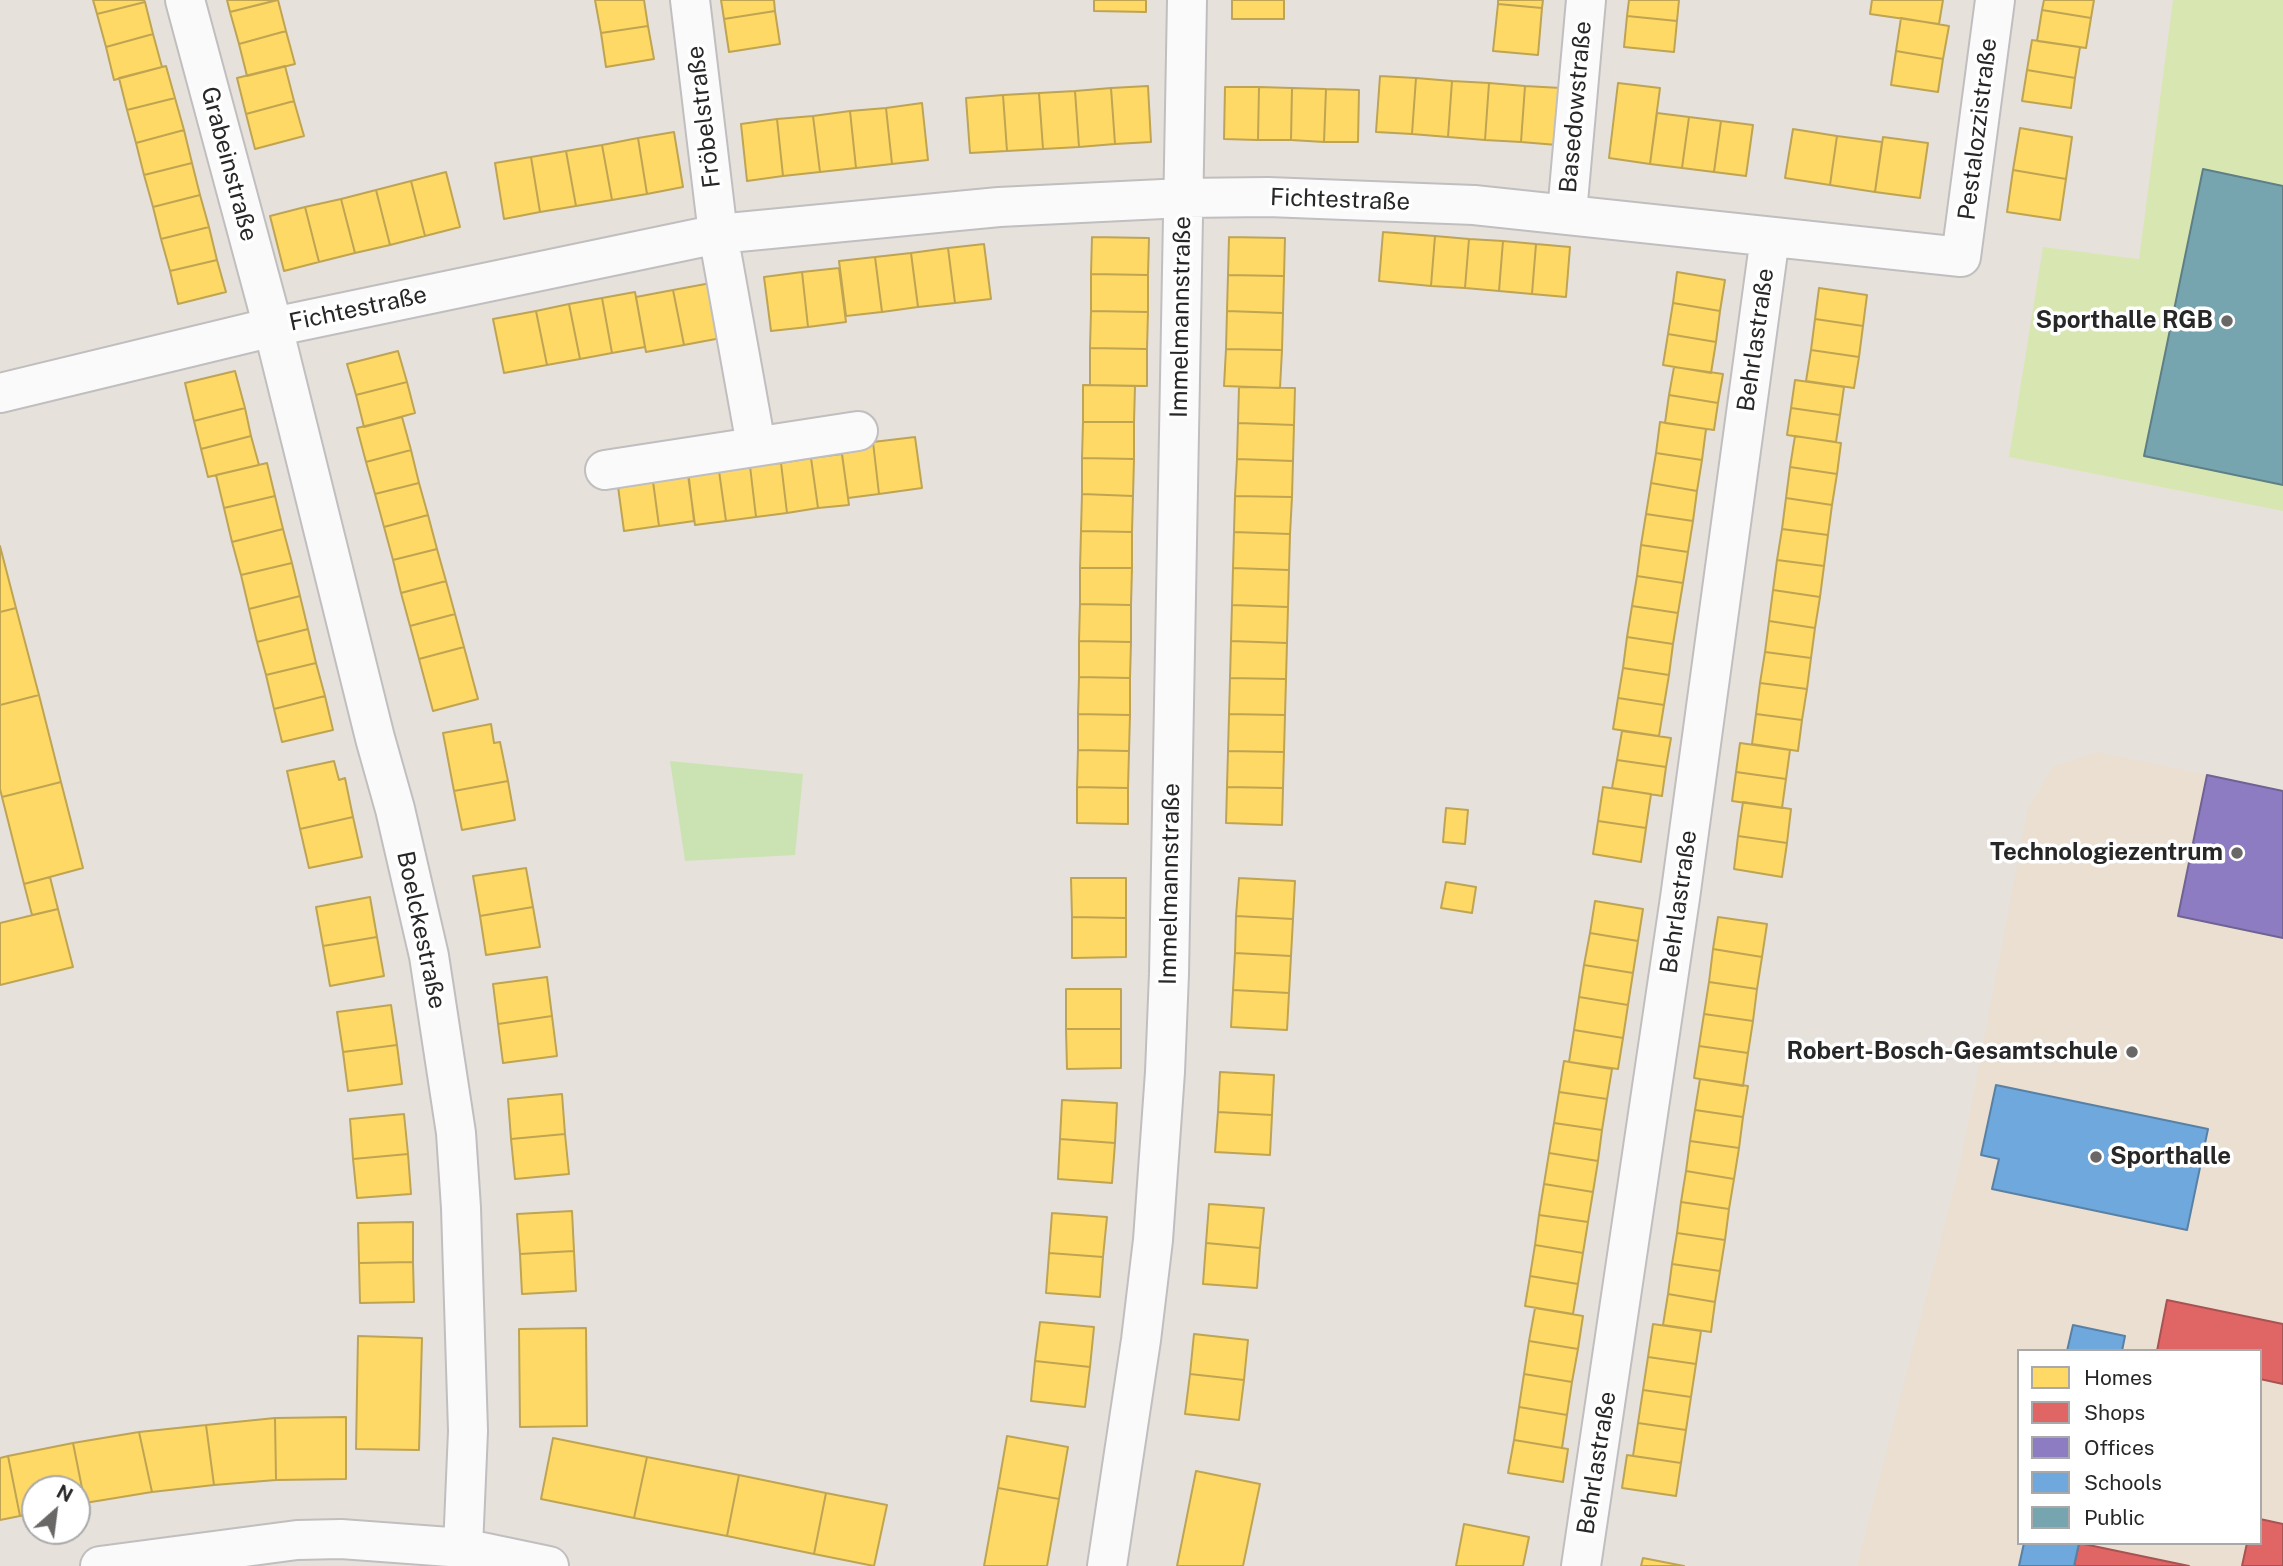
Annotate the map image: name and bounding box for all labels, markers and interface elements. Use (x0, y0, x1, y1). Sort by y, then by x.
street label: Basedowstraße (1554, 20, 1598, 194)
street label: Pestalozzistraße (1953, 36, 2003, 222)
street label: Fröbelstraße (681, 44, 727, 190)
street label: Grabeinstraße (195, 84, 263, 244)
street label: Fichtestraße (1269, 183, 1411, 217)
street label: Immelmannstraße (1165, 216, 1197, 418)
street label: Behrlastraße (1732, 266, 1780, 414)
street label: Fichtestraße (286, 280, 430, 338)
place label: Sporthalle RGB (2036, 307, 2213, 335)
marker: Sporthalle RGB (2219, 313, 2235, 329)
street label: Immelmannstraße (1154, 783, 1186, 985)
street label: Behrlastraße (1655, 828, 1703, 976)
place label: Technologiezentrum (1990, 839, 2223, 867)
marker: Technologiezentrum (2229, 845, 2245, 861)
street label: Boelckestraße (390, 849, 452, 1011)
place label: Robert-Bosch-Gesamtschule (1786, 1038, 2118, 1066)
marker: Robert-Bosch-Gesamtschule (2124, 1044, 2140, 1060)
place label: Sporthalle (2110, 1143, 2231, 1171)
marker: Sporthalle (2088, 1149, 2104, 1165)
legend (2017, 1349, 2262, 1545)
text: Homes (2084, 1365, 2152, 1390)
street label: Behrlastraße (1571, 1389, 1623, 1537)
text: Shops (2084, 1400, 2145, 1425)
text: Offices (2084, 1435, 2154, 1460)
text: Schools (2084, 1470, 2162, 1495)
north arrow (21, 1475, 91, 1545)
text: N (53, 1480, 77, 1506)
text: Public (2084, 1505, 2145, 1530)

